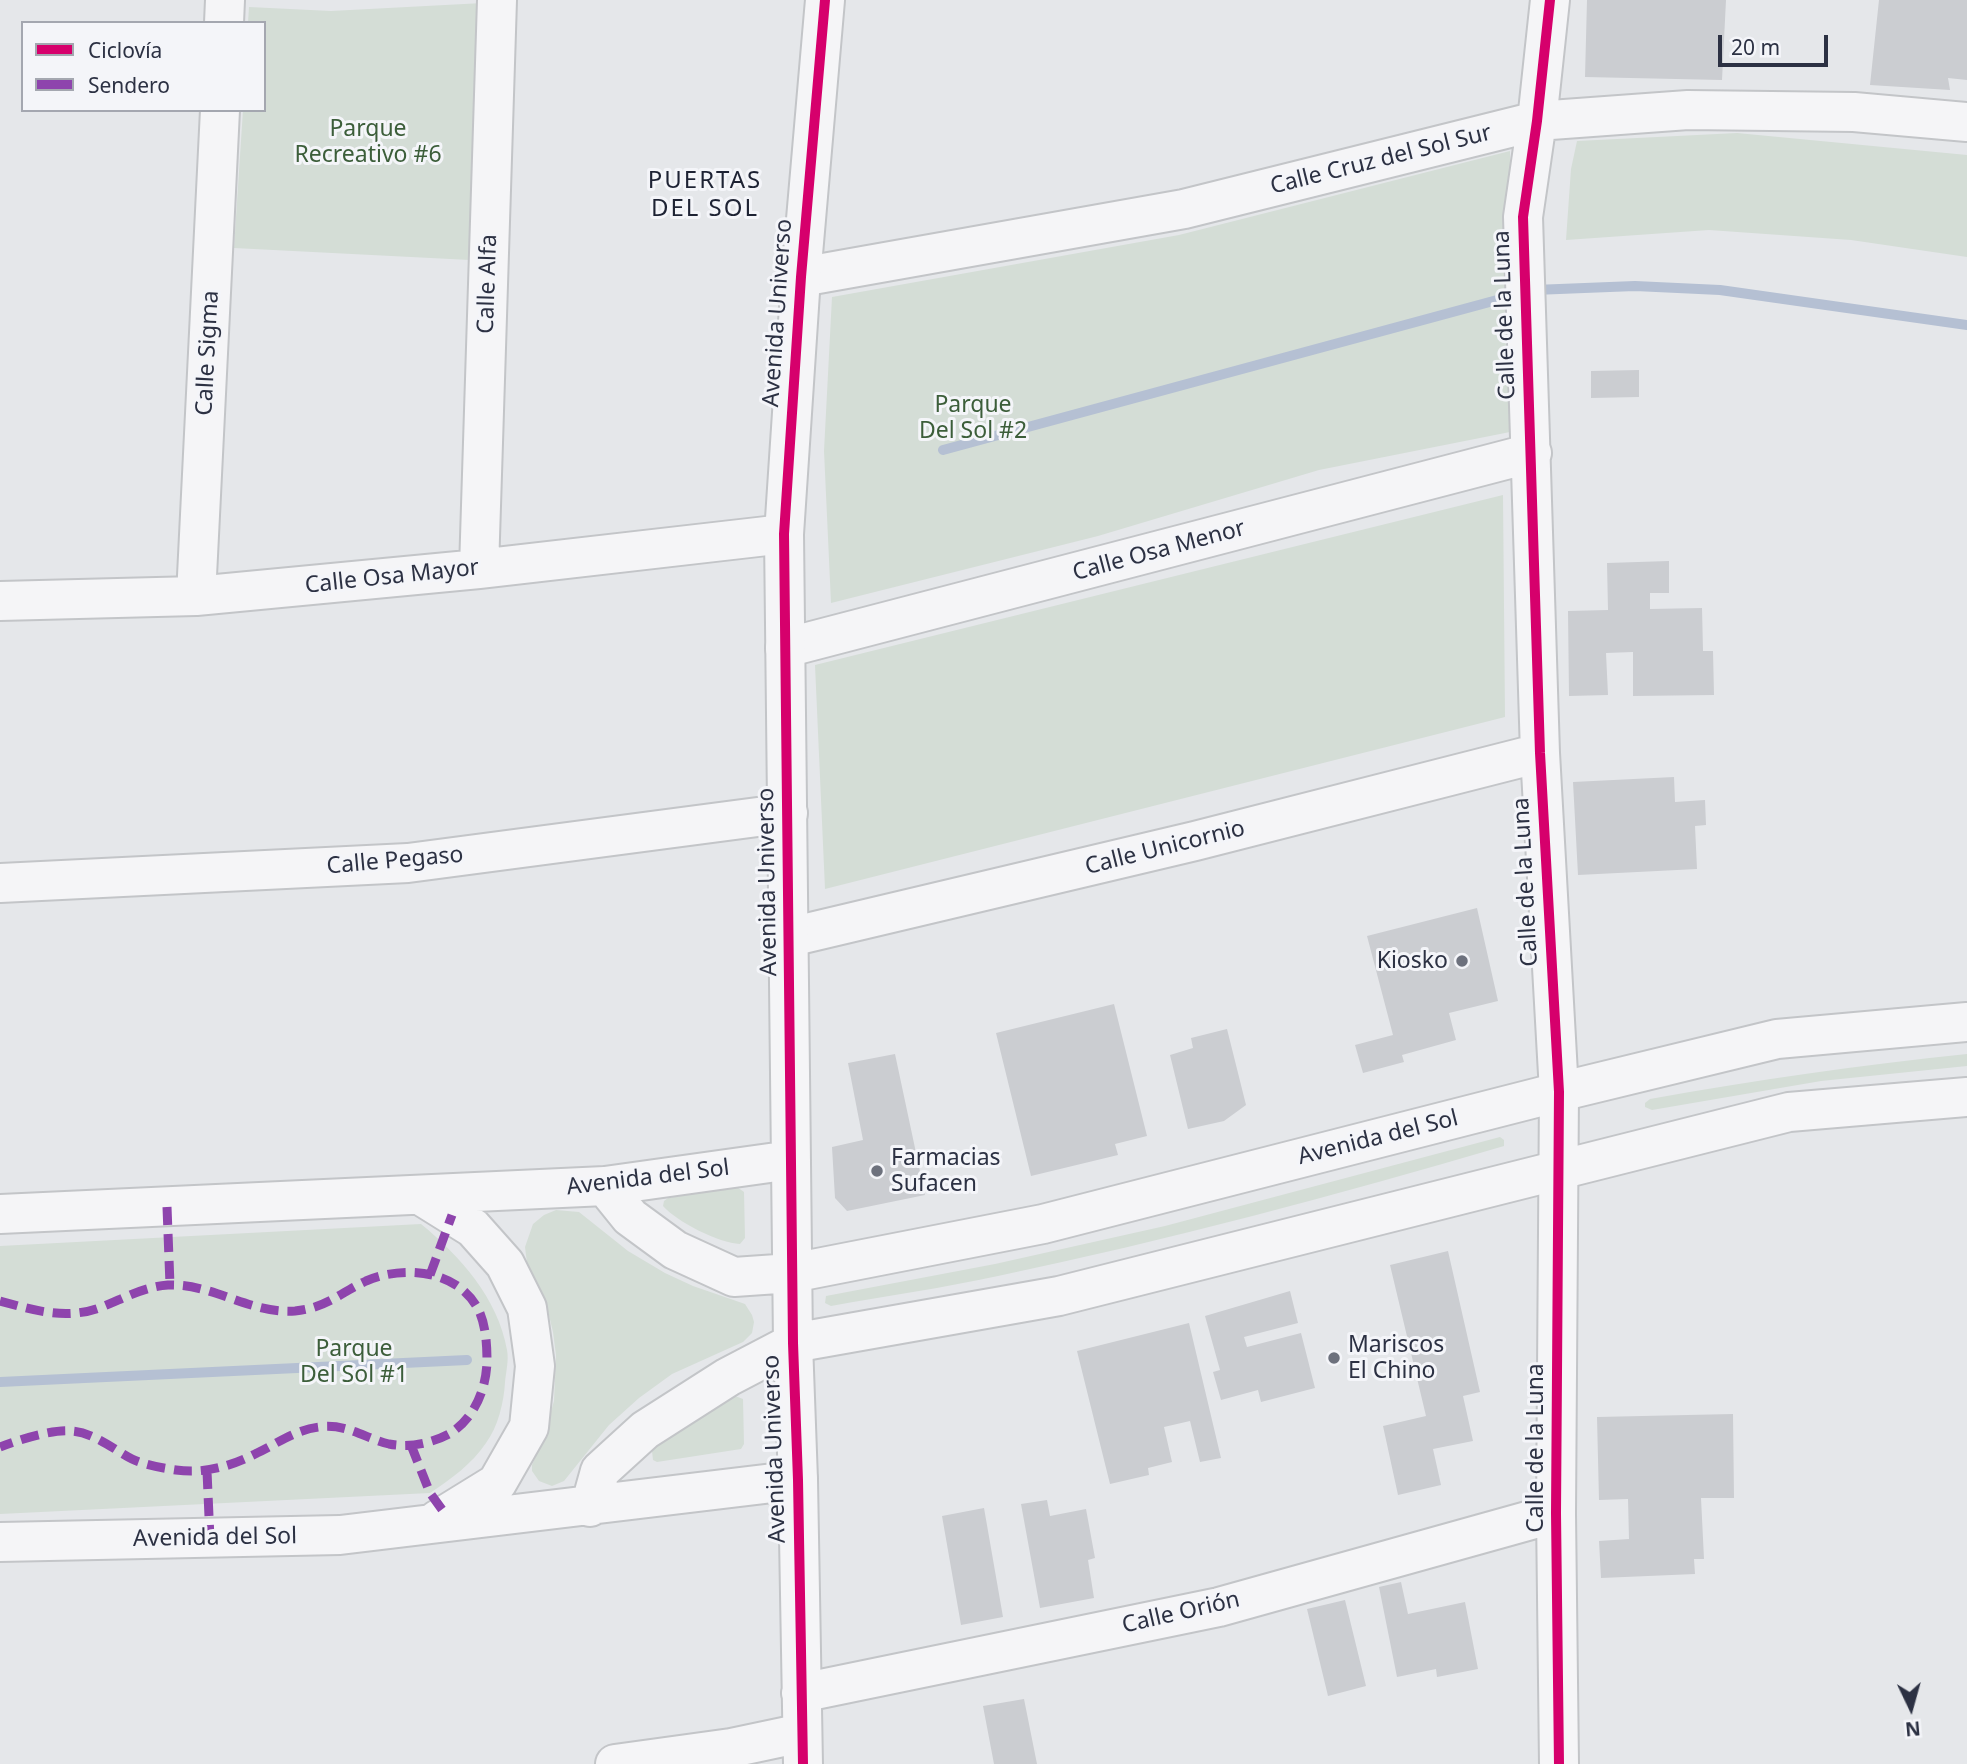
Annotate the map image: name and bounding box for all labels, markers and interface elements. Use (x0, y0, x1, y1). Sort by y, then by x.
legend (21, 21, 266, 112)
scale bar (1722, 21, 1832, 65)
text: 20 m (1731, 33, 1780, 61)
text: Ciclovía (88, 36, 162, 64)
text: Sendero (88, 71, 170, 99)
park label: Parque Recreativo #6 (294, 115, 442, 169)
street label: Calle Cruz del Sol Sur (1267, 119, 1495, 201)
district label: PUERTAS DEL SOL (649, 167, 761, 223)
street label: Avenida Universo (758, 218, 798, 408)
street label: Calle de la Luna (1488, 230, 1522, 400)
street label: Calle Alfa (472, 234, 504, 334)
street label: Calle Sigma (191, 290, 225, 416)
park label: Parque Del Sol #2 (919, 391, 1027, 445)
street label: Calle Osa Menor (1070, 515, 1248, 587)
street label: Calle Osa Mayor (304, 554, 480, 600)
street label: Avenida Universo (753, 787, 783, 977)
street label: Calle de la Luna (1508, 797, 1544, 967)
street label: Calle Unicornio (1082, 815, 1248, 881)
street label: Calle Pegaso (325, 841, 465, 881)
place label: Kiosko (1377, 947, 1448, 975)
marker: Kiosko (1454, 953, 1470, 969)
street label: Avenida del Sol (1295, 1105, 1461, 1171)
place label: Farmacias Sufacen (891, 1144, 1001, 1198)
street label: Avenida del Sol (565, 1154, 731, 1202)
marker: Farmacias Sufacen (869, 1163, 885, 1179)
place label: Mariscos El Chino (1348, 1331, 1444, 1385)
park label: Parque Del Sol #1 (300, 1335, 408, 1389)
marker: Mariscos El Chino (1326, 1350, 1342, 1366)
street label: Avenida Universo (758, 1354, 792, 1544)
street label: Calle de la Luna (1522, 1363, 1550, 1533)
street label: Avenida del Sol (133, 1523, 297, 1553)
street label: Calle Orión (1120, 1586, 1242, 1640)
north arrow (1876, 1673, 1946, 1743)
text: N (1904, 1715, 1922, 1743)

